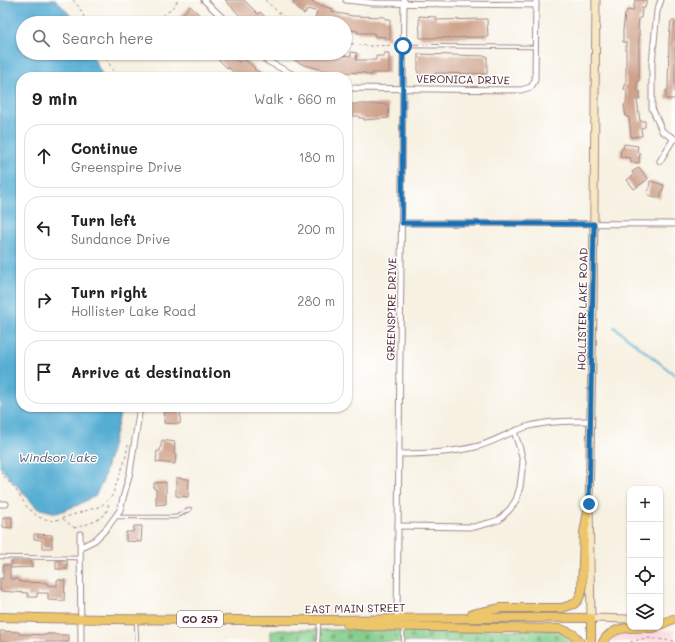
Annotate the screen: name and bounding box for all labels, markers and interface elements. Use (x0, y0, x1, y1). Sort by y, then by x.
search box (16, 16, 352, 60)
icon: search (30, 27, 52, 49)
text: Search here (62, 28, 153, 48)
route start (394, 37, 412, 55)
street label: VERONICA DRIVE (416, 71, 510, 87)
text: 9 min (32, 87, 77, 109)
text: Walk · 660 m (254, 90, 336, 107)
text: Continue (71, 138, 138, 158)
icon: ahead (33, 145, 55, 167)
text: 180 m (299, 148, 335, 165)
text: Greenspire Drive (71, 158, 182, 175)
text: Turn left (71, 210, 136, 230)
icon: left (33, 217, 55, 239)
text: 200 m (297, 220, 335, 237)
text: Sundance Drive (71, 230, 170, 247)
street label: HOLLISTER LAKE ROAD (573, 247, 591, 371)
street label: GREENSPIRE DRIVE (383, 257, 399, 361)
text: Turn right (71, 282, 148, 302)
icon: right (33, 289, 55, 311)
text: 280 m (297, 292, 335, 309)
text: Hollister Lake Road (71, 302, 196, 319)
icon: arrive (33, 361, 55, 383)
text: Arrive at destination (71, 362, 231, 382)
water label: Windsor Lake (19, 449, 97, 465)
map controls (627, 486, 663, 630)
button: + (627, 486, 663, 522)
route end (580, 495, 598, 513)
button: − (627, 522, 663, 558)
button: locate (627, 558, 663, 594)
button: layers (627, 594, 663, 630)
street label: EAST MAIN STREET (305, 600, 405, 616)
road number: CO 257 (177, 611, 223, 627)

